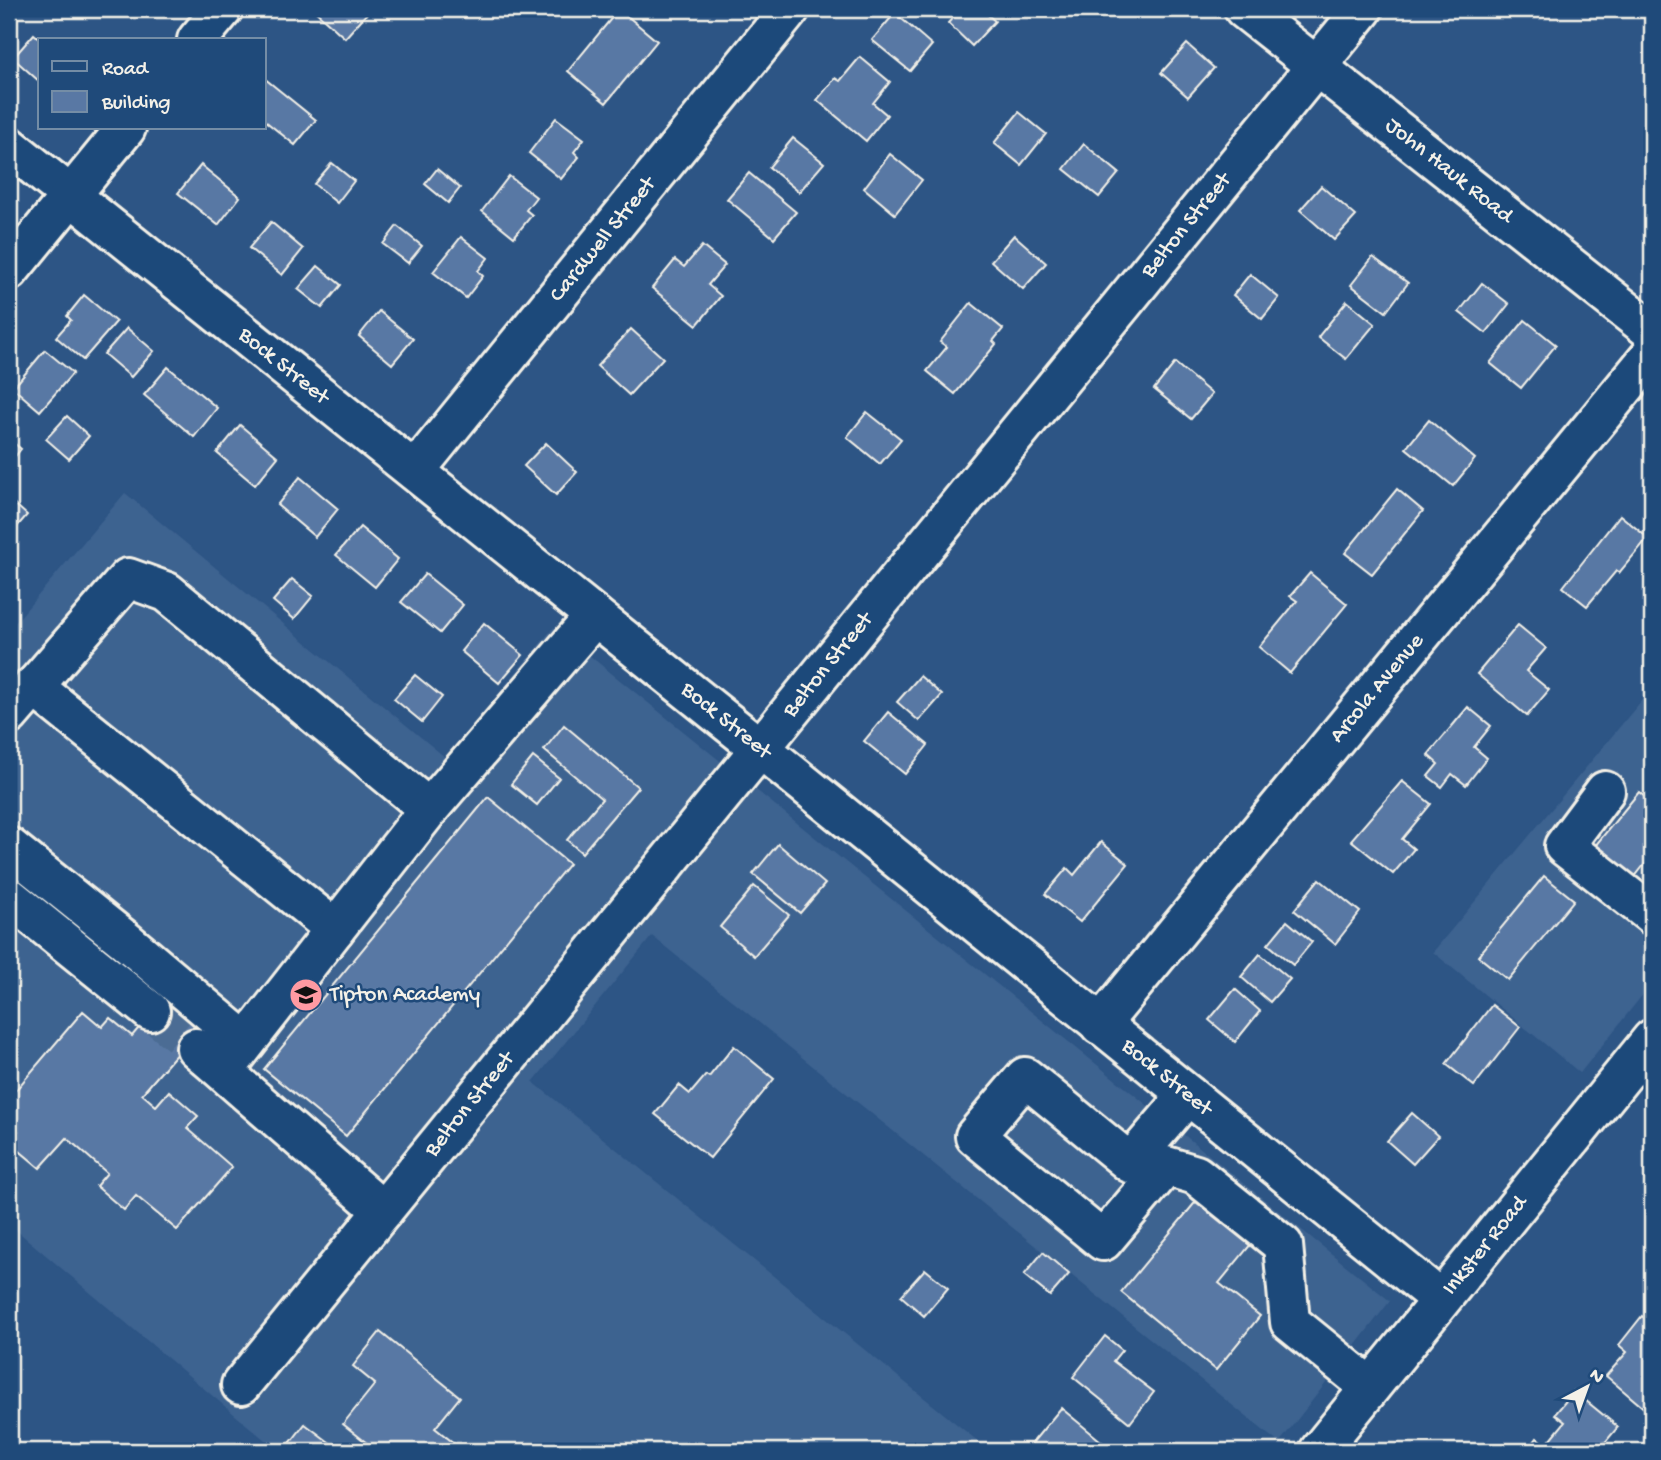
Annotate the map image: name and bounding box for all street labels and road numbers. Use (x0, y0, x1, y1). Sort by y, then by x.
street label: John Hauk Road (1379, 112, 1520, 230)
street label: Belton Street (1135, 166, 1238, 284)
street label: Cardwell Street (544, 170, 663, 308)
street label: Bock Street (232, 321, 336, 412)
street label: Belton Street (777, 606, 880, 724)
street label: Arcola Avenue (1324, 627, 1431, 749)
street label: Bock Street (674, 676, 778, 766)
street label: Bock Street (1115, 1032, 1219, 1123)
street label: Belton Street (418, 1045, 522, 1163)
street label: Inkster Road (1437, 1189, 1534, 1301)

